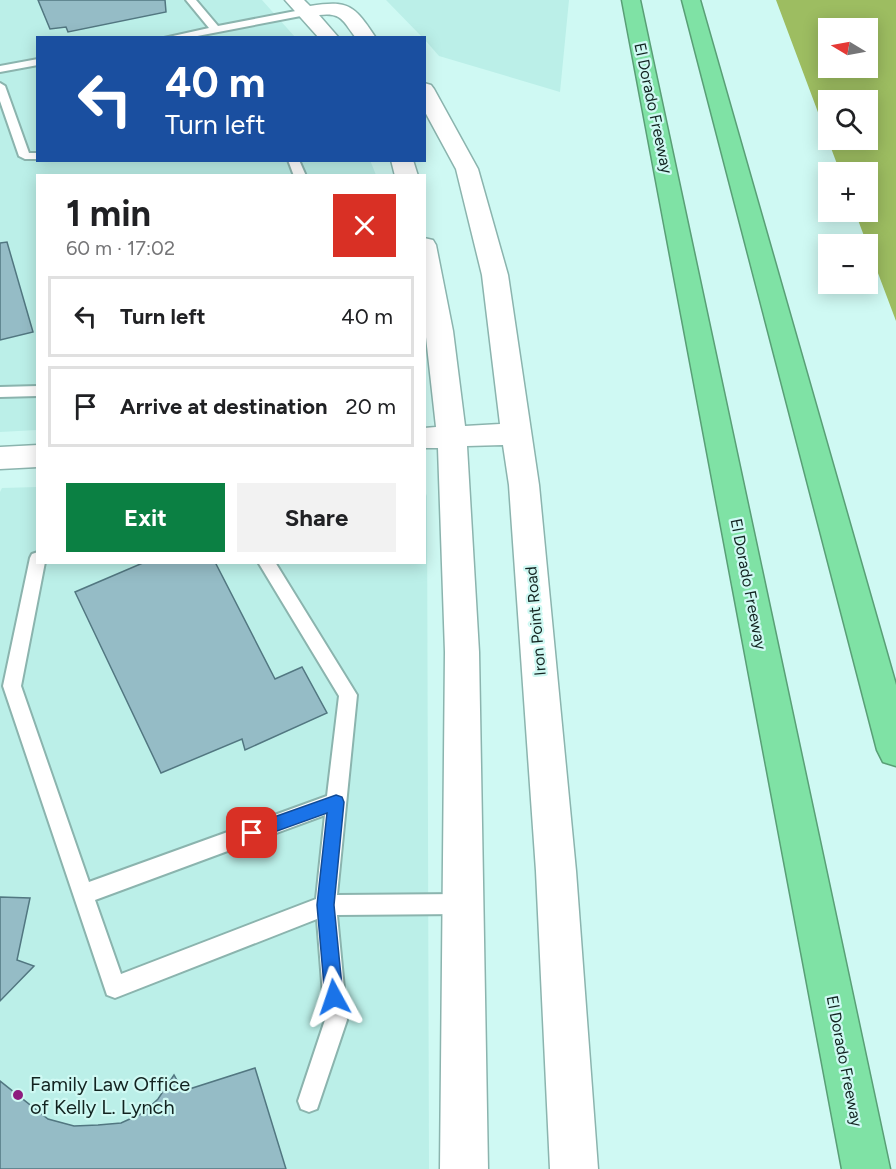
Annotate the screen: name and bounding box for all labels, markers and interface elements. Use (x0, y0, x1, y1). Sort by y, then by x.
north arrow (818, 18, 878, 78)
map controls (818, 18, 878, 294)
street label: El Dorado Freeway (630, 41, 677, 176)
text: 40 m (165, 57, 265, 108)
icon: left (66, 60, 144, 138)
button: search (818, 90, 878, 150)
text: Turn left (165, 108, 265, 141)
button: + (818, 162, 878, 222)
text: 1 min (66, 192, 151, 235)
button: close (333, 194, 396, 257)
button: − (818, 234, 878, 294)
text: 60 m · 17:02 (66, 236, 175, 260)
icon: left (69, 300, 102, 333)
text: Turn left (120, 303, 206, 330)
text: 40 m (341, 303, 393, 330)
icon: arrive (69, 390, 102, 423)
text: Arrive at destination (120, 393, 328, 420)
text: 20 m (346, 393, 396, 420)
button: Exit (66, 483, 225, 552)
button: Share (237, 483, 396, 552)
street label: El Dorado Freeway (726, 517, 771, 652)
street label: Iron Point Road (521, 565, 550, 676)
pin (226, 807, 277, 858)
icon: arrive (235, 816, 268, 849)
position arrow (302, 965, 366, 1029)
street label: El Dorado Freeway (822, 994, 867, 1129)
place label: Family Law Office of Kelly L. Lynch (30, 1072, 190, 1119)
marker: Family Law Office of Kelly L. Lynch (11, 1088, 25, 1102)

